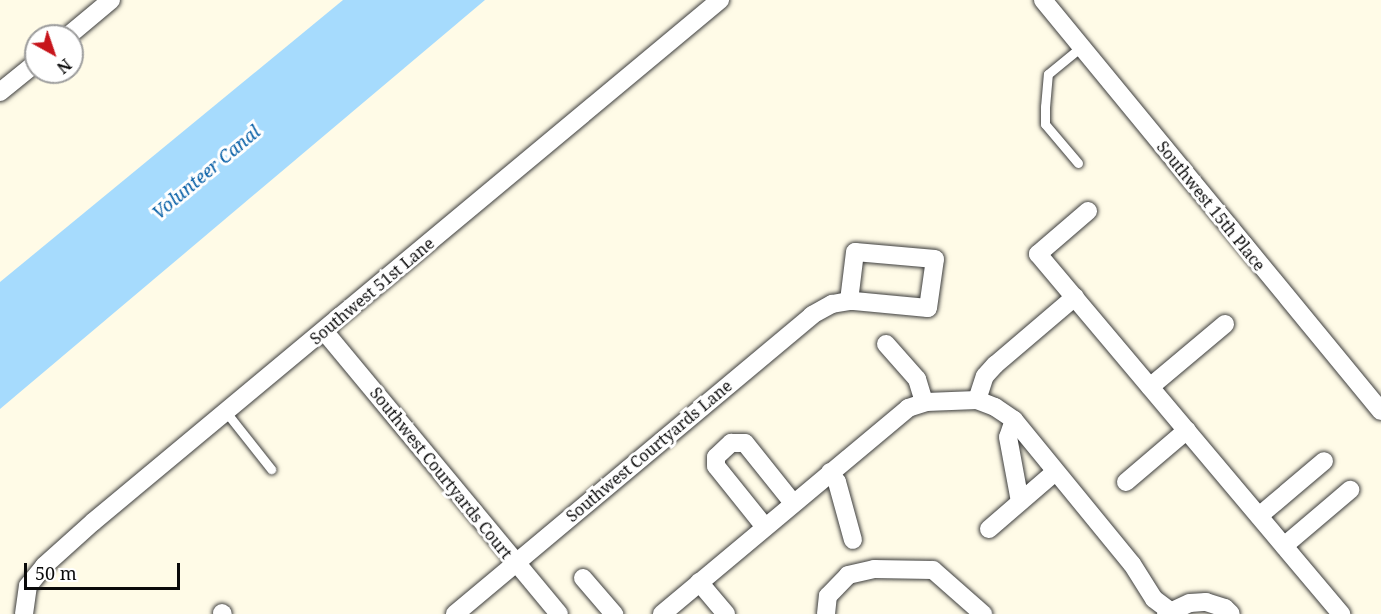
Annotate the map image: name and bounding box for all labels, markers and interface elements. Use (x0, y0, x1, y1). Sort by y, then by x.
north arrow (24, 24, 84, 84)
text: N (52, 54, 76, 79)
water label: Volunteer Canal (148, 121, 264, 223)
street label: Southwest 15th Place (1153, 137, 1269, 275)
street label: Southwest 51st Lane (306, 234, 438, 348)
street label: Southwest Courtyards Lane (562, 376, 736, 526)
street label: Southwest Courtyards Court (366, 383, 516, 563)
scale bar (27, 551, 183, 589)
text: 50 m (35, 561, 77, 585)

